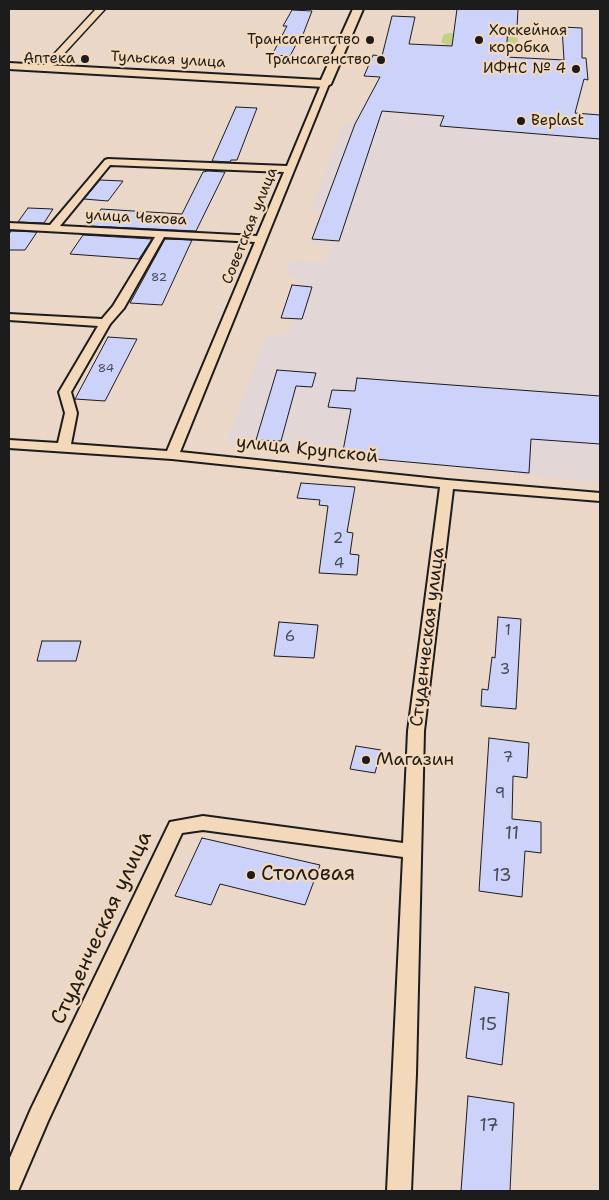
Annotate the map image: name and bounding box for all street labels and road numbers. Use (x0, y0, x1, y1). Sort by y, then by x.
street label: Тульская улица (110, 48, 226, 72)
street label: Советская улица (218, 165, 282, 287)
street label: улица Чехова (85, 206, 187, 230)
street label: улица Крупской (235, 432, 379, 468)
street label: Студенческая улица (406, 546, 450, 728)
street label: Студенческая улица (46, 827, 158, 1029)

